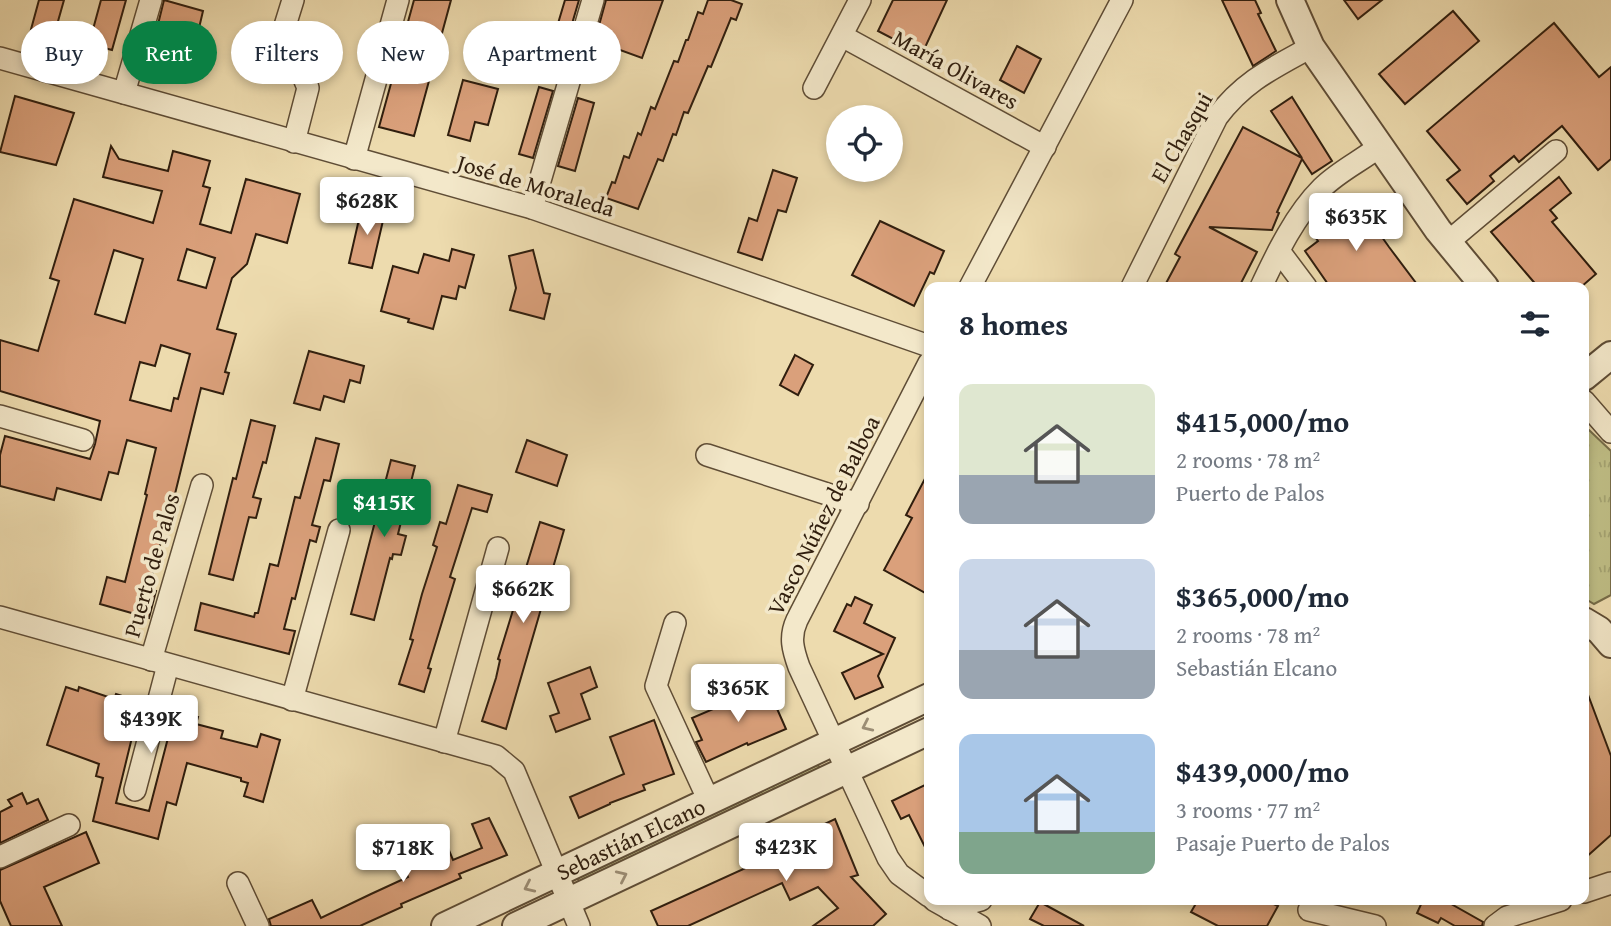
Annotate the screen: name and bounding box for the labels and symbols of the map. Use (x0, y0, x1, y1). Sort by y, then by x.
street label: María Olivares (887, 21, 1025, 117)
street label: El Chasqui (1142, 86, 1220, 188)
street label: José de Moraleda (450, 144, 619, 225)
pin: $628K (318, 177, 416, 237)
pin: $635K (1307, 194, 1405, 253)
street label: Vasco Núñez de Balboa (758, 409, 888, 621)
pin: $415K (335, 480, 433, 539)
street label: Puerto de Palos (115, 489, 187, 641)
pin: $662K (474, 566, 572, 625)
pin: $365K (689, 664, 787, 724)
pin: $439K (102, 696, 200, 755)
one-way arrow (862, 718, 874, 732)
street label: Sebastián Elcano (550, 789, 710, 888)
pin: $718K (354, 824, 452, 884)
pin: $423K (737, 824, 835, 883)
one-way arrow (615, 870, 627, 884)
one-way arrow (524, 878, 536, 892)

